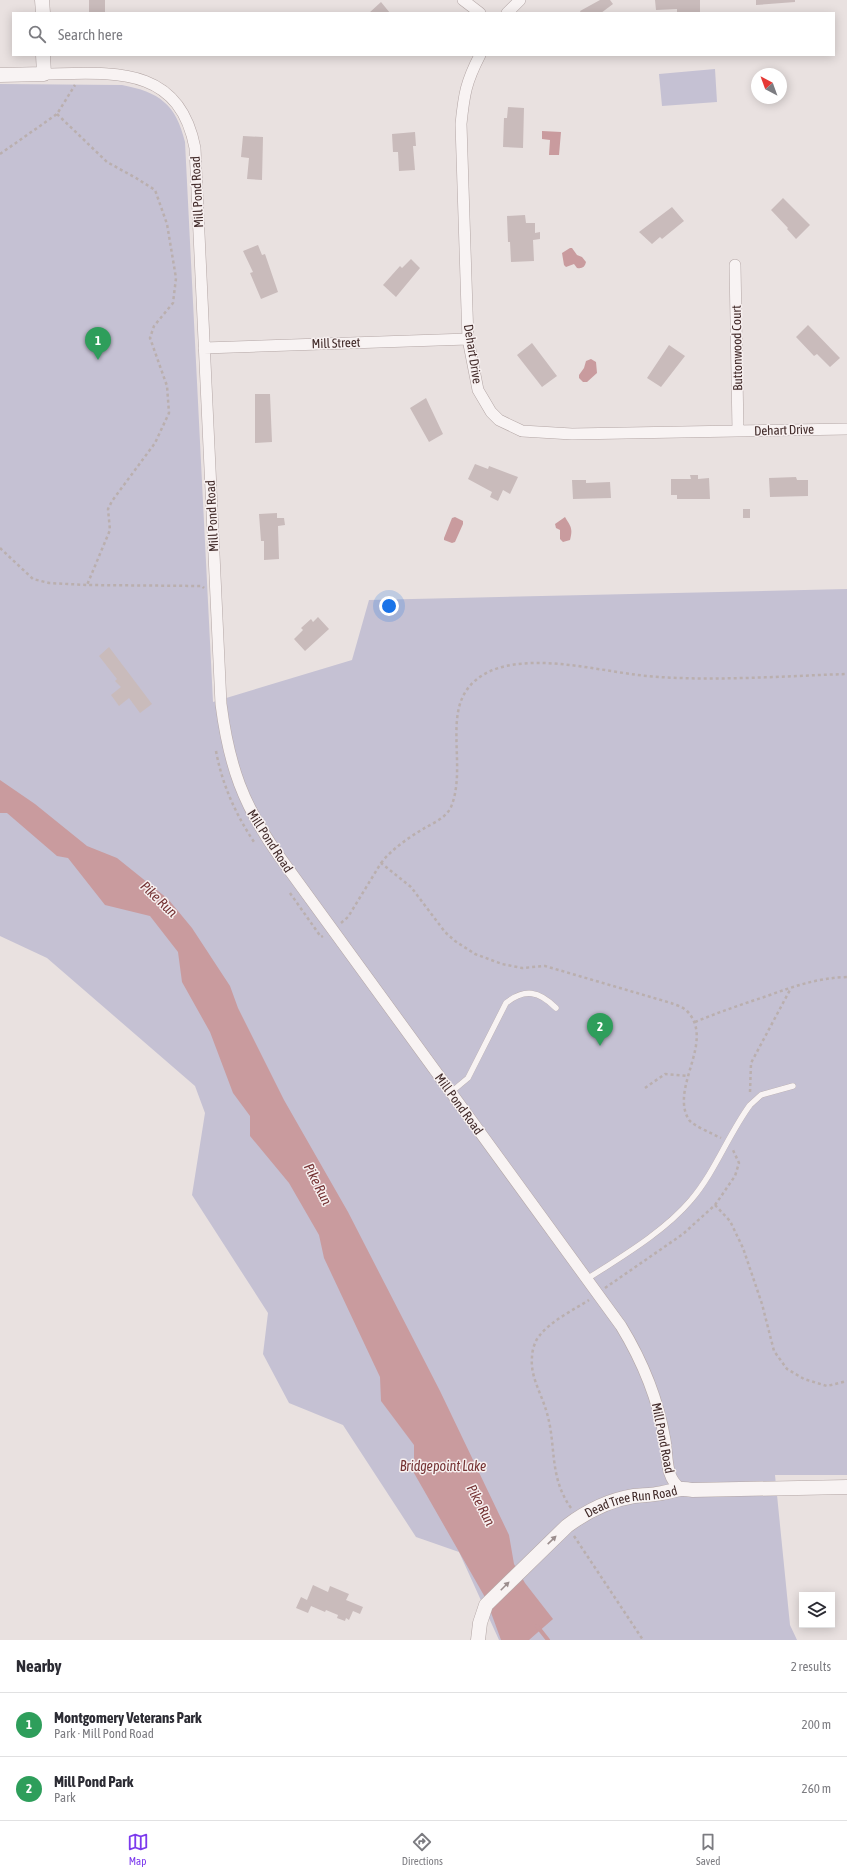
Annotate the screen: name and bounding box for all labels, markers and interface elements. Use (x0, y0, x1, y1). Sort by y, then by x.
search box (12, 12, 835, 56)
icon: search (26, 23, 48, 45)
text: Search here (58, 26, 123, 43)
north arrow (751, 68, 787, 104)
street label: Mill Pond Road (188, 156, 206, 228)
street label: Buttonwood Court (729, 305, 745, 391)
street label: Dehart Drive (461, 323, 485, 385)
pin: 1 (85, 327, 111, 360)
street label: Mill Street (311, 335, 361, 351)
street label: Dehart Drive (754, 421, 814, 439)
street label: Mill Pond Road (203, 480, 221, 552)
your location (379, 596, 399, 616)
street label: Mill Pond Road (244, 807, 296, 875)
water label: Pike Run (137, 878, 181, 920)
pin: 2 (587, 1013, 613, 1046)
street label: Mill Pond Road (432, 1071, 486, 1137)
water label: Pike Run (301, 1161, 335, 1208)
street label: Mill Pond Road (649, 1401, 677, 1475)
water label: Bridgepoint Lake (400, 1458, 486, 1474)
water label: Pike Run (463, 1482, 499, 1529)
street label: Dead Tree Run Road (582, 1482, 679, 1520)
one-way arrow (547, 1535, 557, 1545)
one-way arrow (500, 1581, 510, 1591)
map controls (799, 1592, 835, 1628)
button: layers (799, 1592, 835, 1628)
text: Nearby (16, 1656, 62, 1676)
text: 2 results (791, 1659, 831, 1674)
text: Montgomery Veterans Park (54, 1709, 202, 1726)
text: 1 (26, 1717, 32, 1732)
text: 200 m (802, 1717, 831, 1732)
text: Park · Mill Pond Road (54, 1726, 154, 1741)
text: Mill Pond Park (54, 1773, 133, 1790)
text: 2 (26, 1781, 32, 1796)
text: 260 m (802, 1781, 831, 1796)
text: Park (54, 1790, 76, 1805)
tab: Map (127, 1831, 149, 1867)
tab: Directions (402, 1831, 443, 1867)
tab: Saved (696, 1831, 720, 1867)

